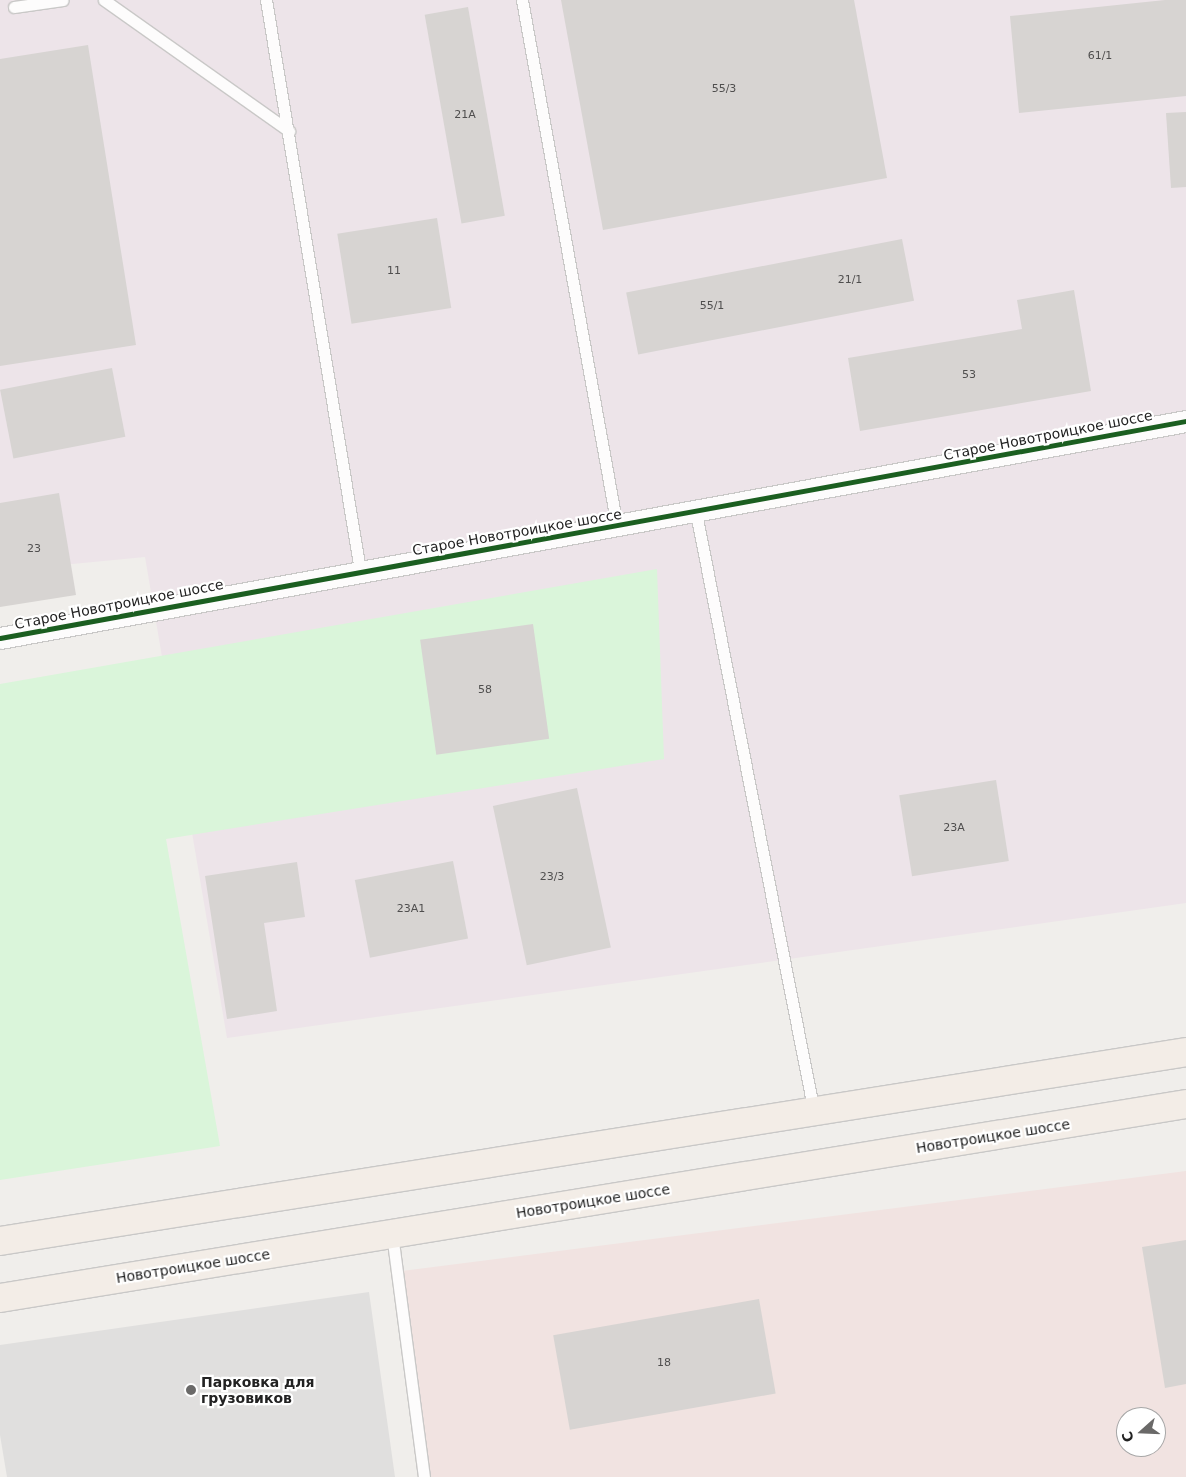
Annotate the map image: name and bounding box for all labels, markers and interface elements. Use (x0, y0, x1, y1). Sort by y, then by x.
house number: 61/1 (1088, 49, 1112, 63)
house number: 55/3 (712, 82, 736, 96)
house number: 21А (454, 108, 476, 122)
house number: 11 (387, 264, 401, 278)
house number: 21/1 (838, 273, 862, 287)
house number: 55/1 (700, 299, 724, 313)
house number: 53 (962, 368, 976, 382)
street label: Старое Новотроицкое шоссе (942, 406, 1154, 464)
street label: Старое Новотроицкое шоссе (411, 505, 623, 559)
house number: 23 (27, 542, 41, 556)
street label: Старое Новотроицкое шоссе (13, 575, 225, 633)
house number: 58 (478, 683, 492, 697)
house number: 23А (943, 821, 965, 835)
house number: 23/3 (540, 870, 564, 884)
house number: 23А1 (397, 902, 425, 916)
street label: Новотроицкое шоссе (915, 1116, 1071, 1156)
street label: Новотроицкое шоссе (515, 1181, 671, 1221)
street label: Новотроицкое шоссе (115, 1246, 271, 1286)
house number: 18 (657, 1356, 671, 1370)
place label: Парковка для грузовиков (201, 1374, 315, 1406)
marker: Парковка для грузовиков (185, 1384, 197, 1396)
north arrow (1116, 1407, 1166, 1457)
text: С (1119, 1429, 1137, 1444)

